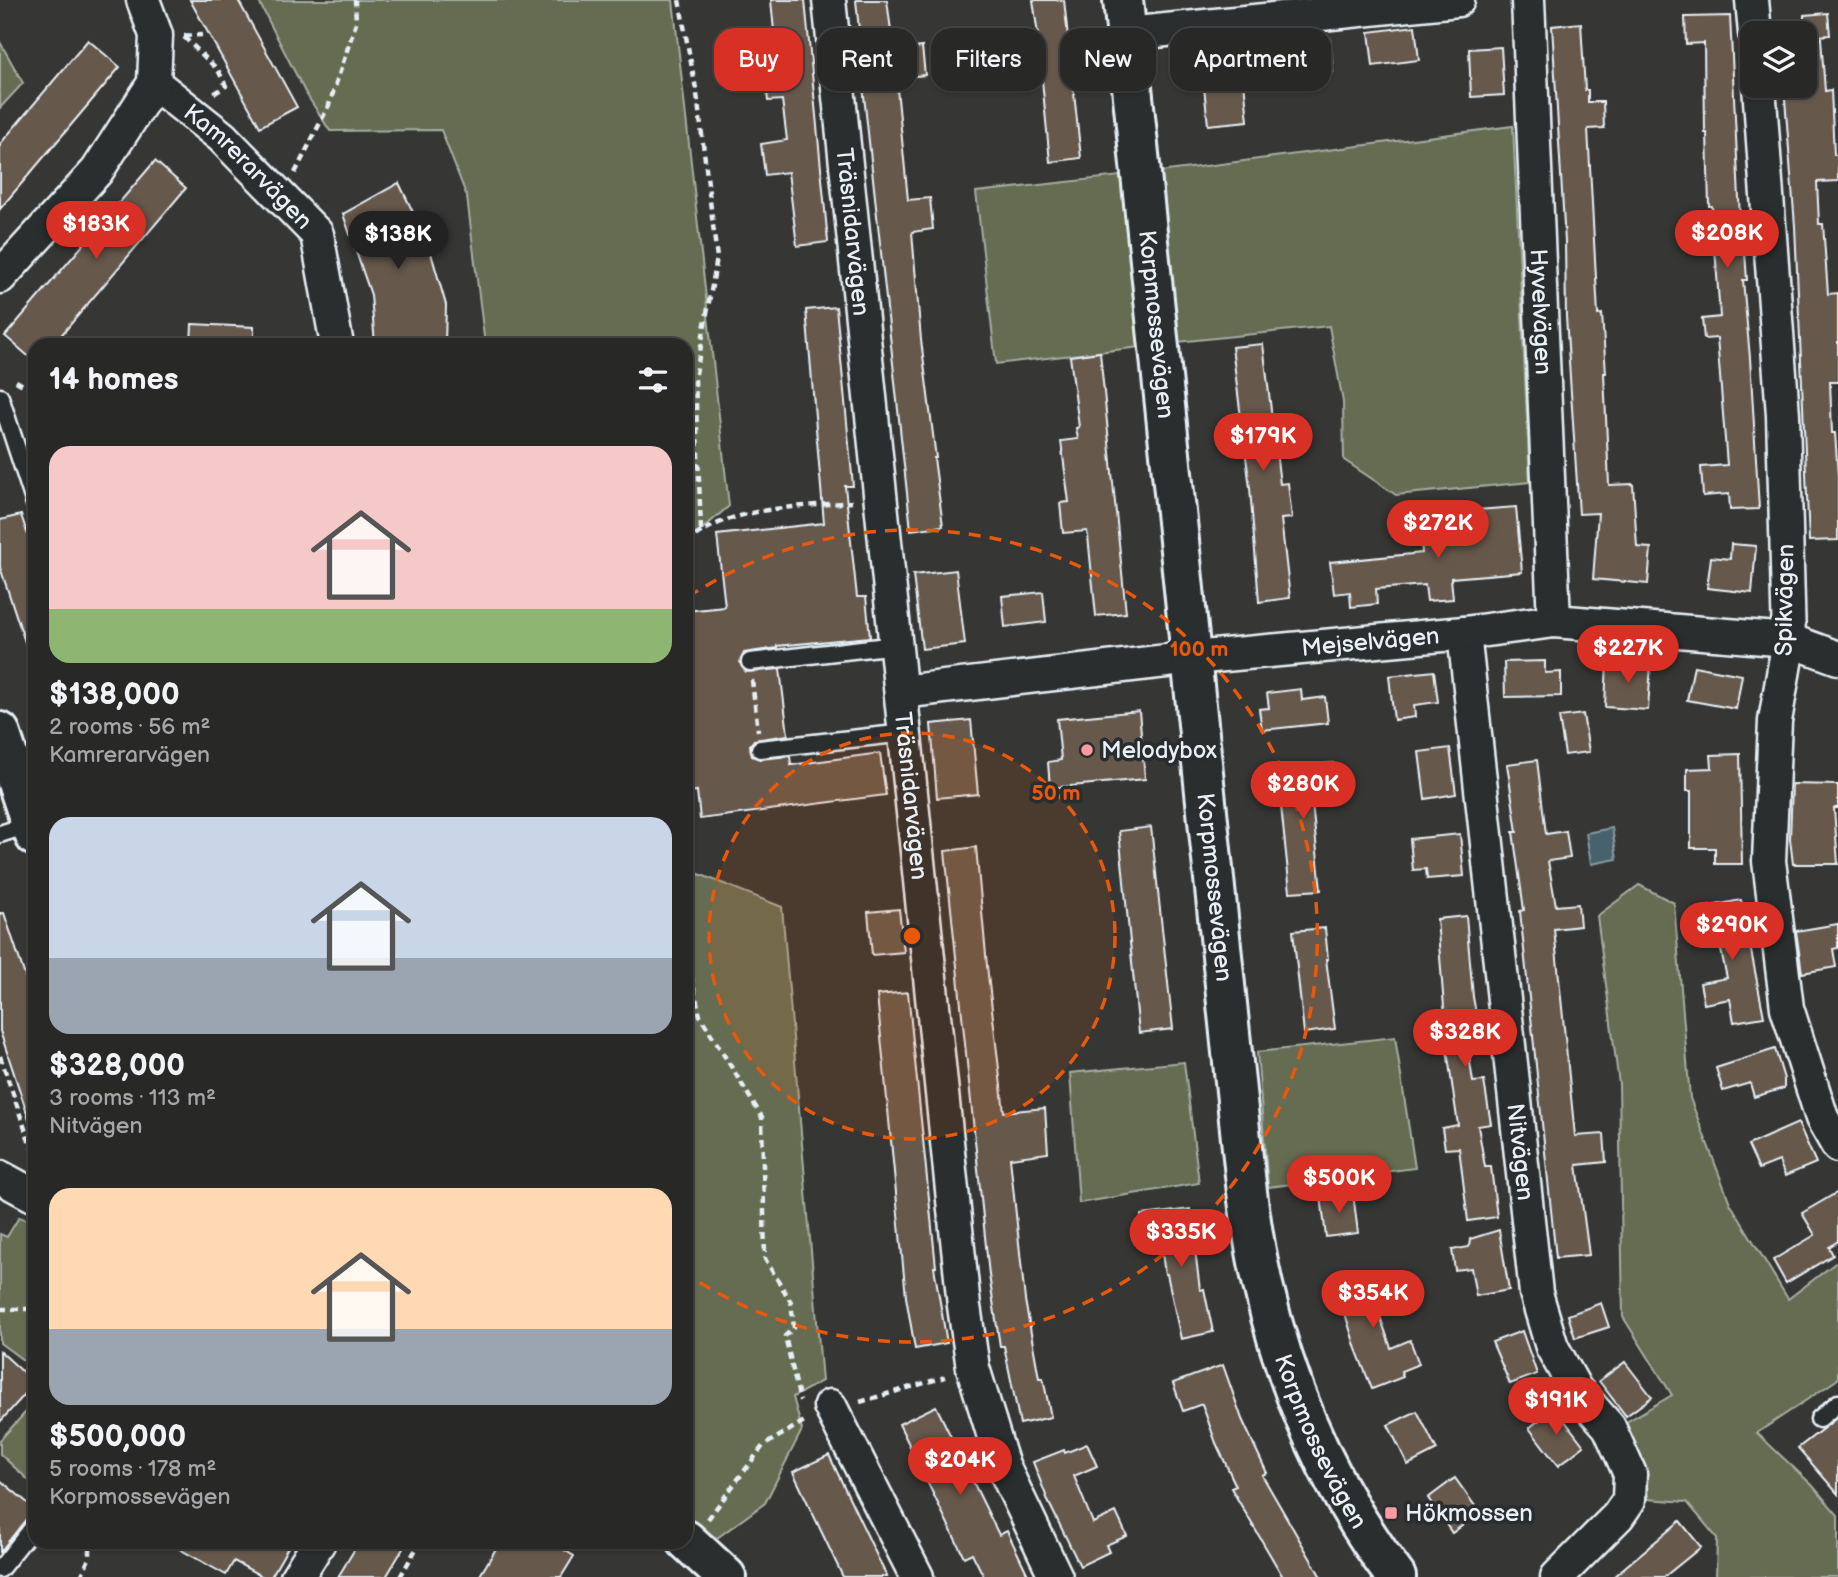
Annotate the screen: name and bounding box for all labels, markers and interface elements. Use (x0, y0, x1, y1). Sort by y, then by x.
map controls (1740, 21, 1817, 98)
button: layers (1740, 21, 1817, 98)
chip: Buy (714, 28, 803, 91)
chip: Rent (817, 28, 917, 91)
chip: Filters (931, 28, 1046, 91)
chip: New (1060, 28, 1156, 91)
chip: Apartment (1170, 28, 1331, 91)
street label: Kamrerarvägen (178, 98, 319, 235)
street label: Träsnidarvägen (830, 146, 876, 317)
pin: $183K (47, 202, 145, 261)
text: $183K (62, 210, 130, 238)
pin: $208K (1678, 210, 1776, 270)
pin: $138K (349, 212, 447, 271)
text: $208K (1691, 219, 1763, 247)
text: $138K (364, 220, 432, 248)
street label: Korpmossevägen (1132, 229, 1181, 420)
street label: Hyvelvägen (1524, 248, 1558, 375)
icon: filters (634, 361, 672, 399)
text: 14 homes (49, 362, 178, 398)
pin: $179K (1214, 414, 1312, 473)
text: $179K (1230, 422, 1296, 450)
icon: home (298, 492, 424, 618)
pin: $272K (1389, 500, 1487, 560)
text: $272K (1403, 509, 1473, 537)
street label: Spikvägen (1770, 544, 1800, 656)
street label: Mejselvägen (1300, 621, 1441, 662)
pin: $227K (1579, 626, 1677, 685)
text: $227K (1593, 634, 1663, 662)
text: 100 m (1170, 637, 1228, 662)
text: $138,000 (49, 677, 180, 713)
street label: Träsnidarvägen (888, 710, 934, 881)
text: 2 rooms · 56 m² (49, 713, 211, 741)
place label: Melodybox (1101, 736, 1217, 765)
text: Kamrerarvägen (49, 741, 210, 769)
marker: Melodybox (1079, 742, 1095, 758)
pin: $280K (1254, 762, 1352, 821)
text: $280K (1267, 770, 1339, 798)
text: 50 m (1032, 781, 1080, 806)
street label: Korpmossevägen (1191, 792, 1239, 983)
icon: home (298, 863, 424, 989)
pin: $290K (1683, 902, 1781, 962)
text: $290K (1696, 911, 1768, 939)
centre of rings (900, 924, 924, 948)
pin: $328K (1416, 1010, 1514, 1069)
text: $328K (1429, 1018, 1501, 1046)
text: $328,000 (49, 1048, 185, 1084)
text: 3 rooms · 113 m² (49, 1084, 216, 1112)
street label: Nitvägen (1501, 1102, 1540, 1202)
text: Nitvägen (49, 1112, 142, 1140)
pin: $500K (1290, 1156, 1388, 1215)
text: $500K (1303, 1164, 1375, 1192)
pin: $335K (1132, 1210, 1230, 1269)
text: $335K (1146, 1218, 1216, 1246)
icon: home (298, 1234, 424, 1360)
pin: $354K (1324, 1270, 1422, 1330)
text: $354K (1337, 1279, 1409, 1307)
street label: Korpmossevägen (1268, 1350, 1374, 1534)
pin: $191K (1507, 1378, 1605, 1437)
text: $191K (1524, 1386, 1588, 1414)
text: $500,000 (49, 1419, 186, 1455)
pin: $204K (911, 1438, 1009, 1497)
text: $204K (924, 1446, 996, 1474)
text: 5 rooms · 178 m² (49, 1455, 217, 1483)
text: Korpmossevägen (49, 1483, 230, 1511)
place label: Hökmossen (1405, 1499, 1533, 1528)
marker: Hökmossen (1383, 1505, 1399, 1521)

